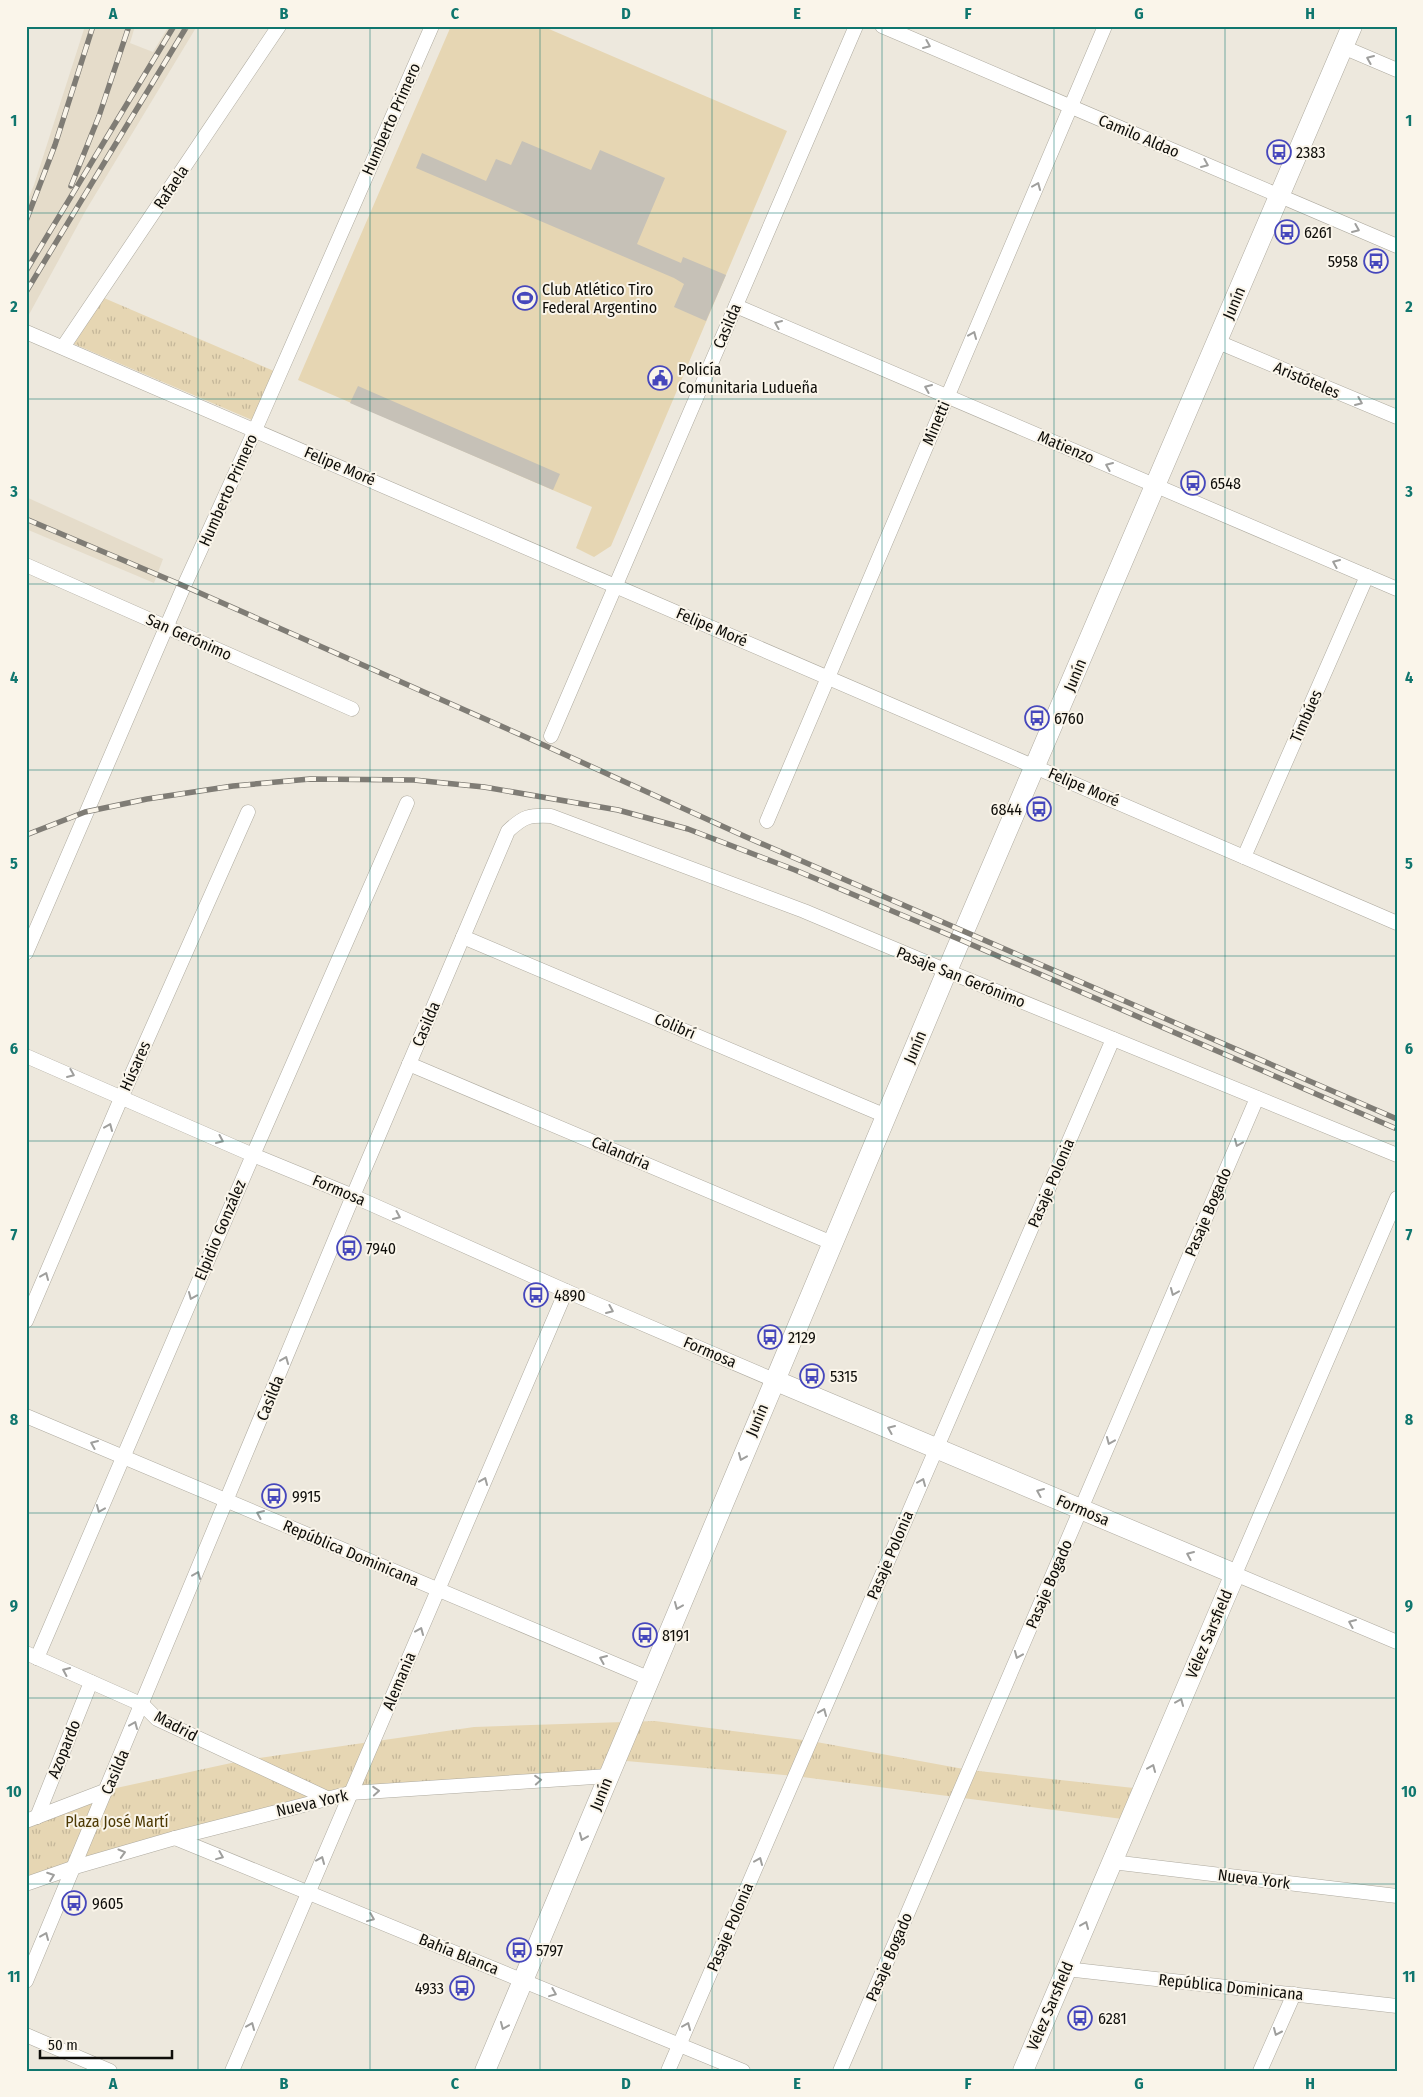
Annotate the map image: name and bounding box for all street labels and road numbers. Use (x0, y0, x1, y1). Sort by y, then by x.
street label: Humberto Primero (358, 60, 424, 178)
street label: Camilo Aldao (1096, 110, 1182, 162)
street label: Rafaela (150, 161, 193, 213)
street label: Junín (1219, 284, 1249, 322)
street label: Casilda (709, 300, 745, 351)
street label: Aristóteles (1271, 358, 1343, 402)
street label: Minetti (918, 398, 954, 448)
street label: Matienzo (1035, 427, 1097, 467)
street label: Humberto Primero (195, 431, 261, 549)
street label: Felipe Moré (301, 442, 379, 490)
street label: Felipe Moré (673, 603, 751, 651)
street label: San Gerónimo (143, 610, 235, 664)
street label: Junín (1060, 656, 1090, 694)
street label: Timbúes (1286, 687, 1326, 745)
street label: Felipe Moré (1045, 763, 1123, 811)
street label: Pasaje San Gerónimo (894, 943, 1028, 1011)
street label: Casilda (408, 998, 444, 1049)
street label: Colibrí (652, 1009, 698, 1043)
street label: Junín (900, 1028, 930, 1066)
street label: Húsares (116, 1038, 154, 1094)
street label: Calandria (589, 1132, 653, 1174)
street label: Pasaje Polonia (1024, 1136, 1078, 1230)
street label: Pasaje Bogado (1181, 1165, 1235, 1259)
street label: Formosa (310, 1170, 369, 1210)
street label: Elpidio González (190, 1177, 250, 1283)
street label: Formosa (681, 1332, 740, 1372)
street label: Casilda (252, 1372, 288, 1423)
street label: Junín (742, 1401, 772, 1439)
street label: Formosa (1054, 1490, 1113, 1530)
street label: Pasaje Polonia (863, 1508, 917, 1602)
street label: República Dominicana (280, 1516, 422, 1590)
street label: Pasaje Bogado (1022, 1537, 1076, 1631)
street label: Vélez Sarsfield (1182, 1587, 1236, 1681)
street label: Alemania (378, 1649, 420, 1713)
street label: Madrid (151, 1707, 201, 1745)
street label: Azopardo (44, 1717, 84, 1781)
street label: Casilda (97, 1746, 133, 1797)
street label: Junín (586, 1775, 616, 1813)
street label: Nueva York (274, 1785, 350, 1820)
street label: Nueva York (1217, 1865, 1292, 1893)
street label: Pasaje Polonia (703, 1880, 757, 1974)
street label: Pasaje Bogado (862, 1910, 916, 2004)
street label: Bahía Blanca (416, 1929, 502, 1979)
street label: Vélez Sarsfield (1023, 1959, 1077, 2053)
street label: República Dominicana (1158, 1970, 1305, 2004)

